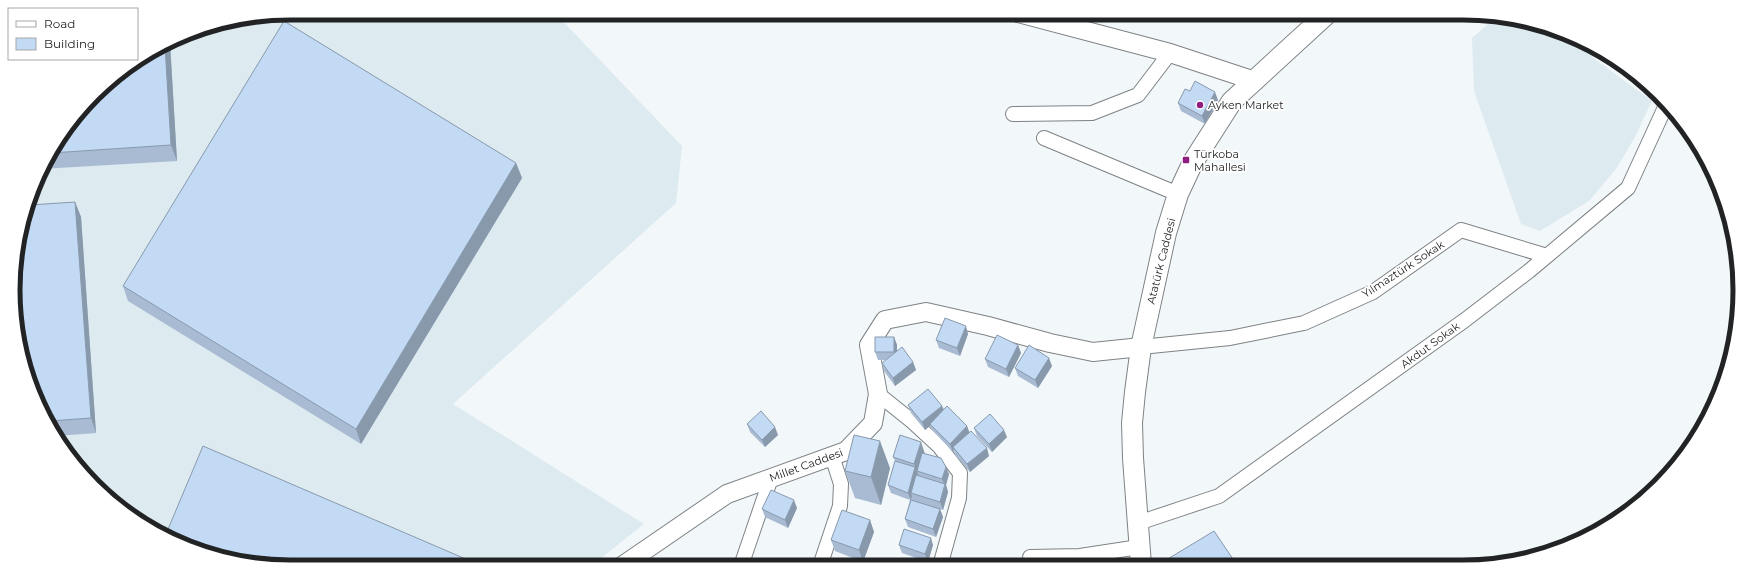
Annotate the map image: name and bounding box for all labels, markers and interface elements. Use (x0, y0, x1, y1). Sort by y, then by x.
legend (8, 8, 138, 60)
text: Road (44, 16, 75, 31)
text: Building (44, 36, 95, 51)
place label: Ayken Market (1208, 98, 1284, 112)
marker: Ayken Market (1195, 100, 1205, 110)
place label: Türkoba Mahallesi (1194, 147, 1246, 174)
marker: Türkoba Mahallesi (1181, 155, 1191, 165)
street label: Atatürk Caddesi (1144, 216, 1178, 306)
street label: Yılmaztürk Sokak (1359, 237, 1447, 301)
street label: Akdut Sokak (1398, 319, 1463, 371)
street label: Millet Caddesi (767, 445, 845, 485)

